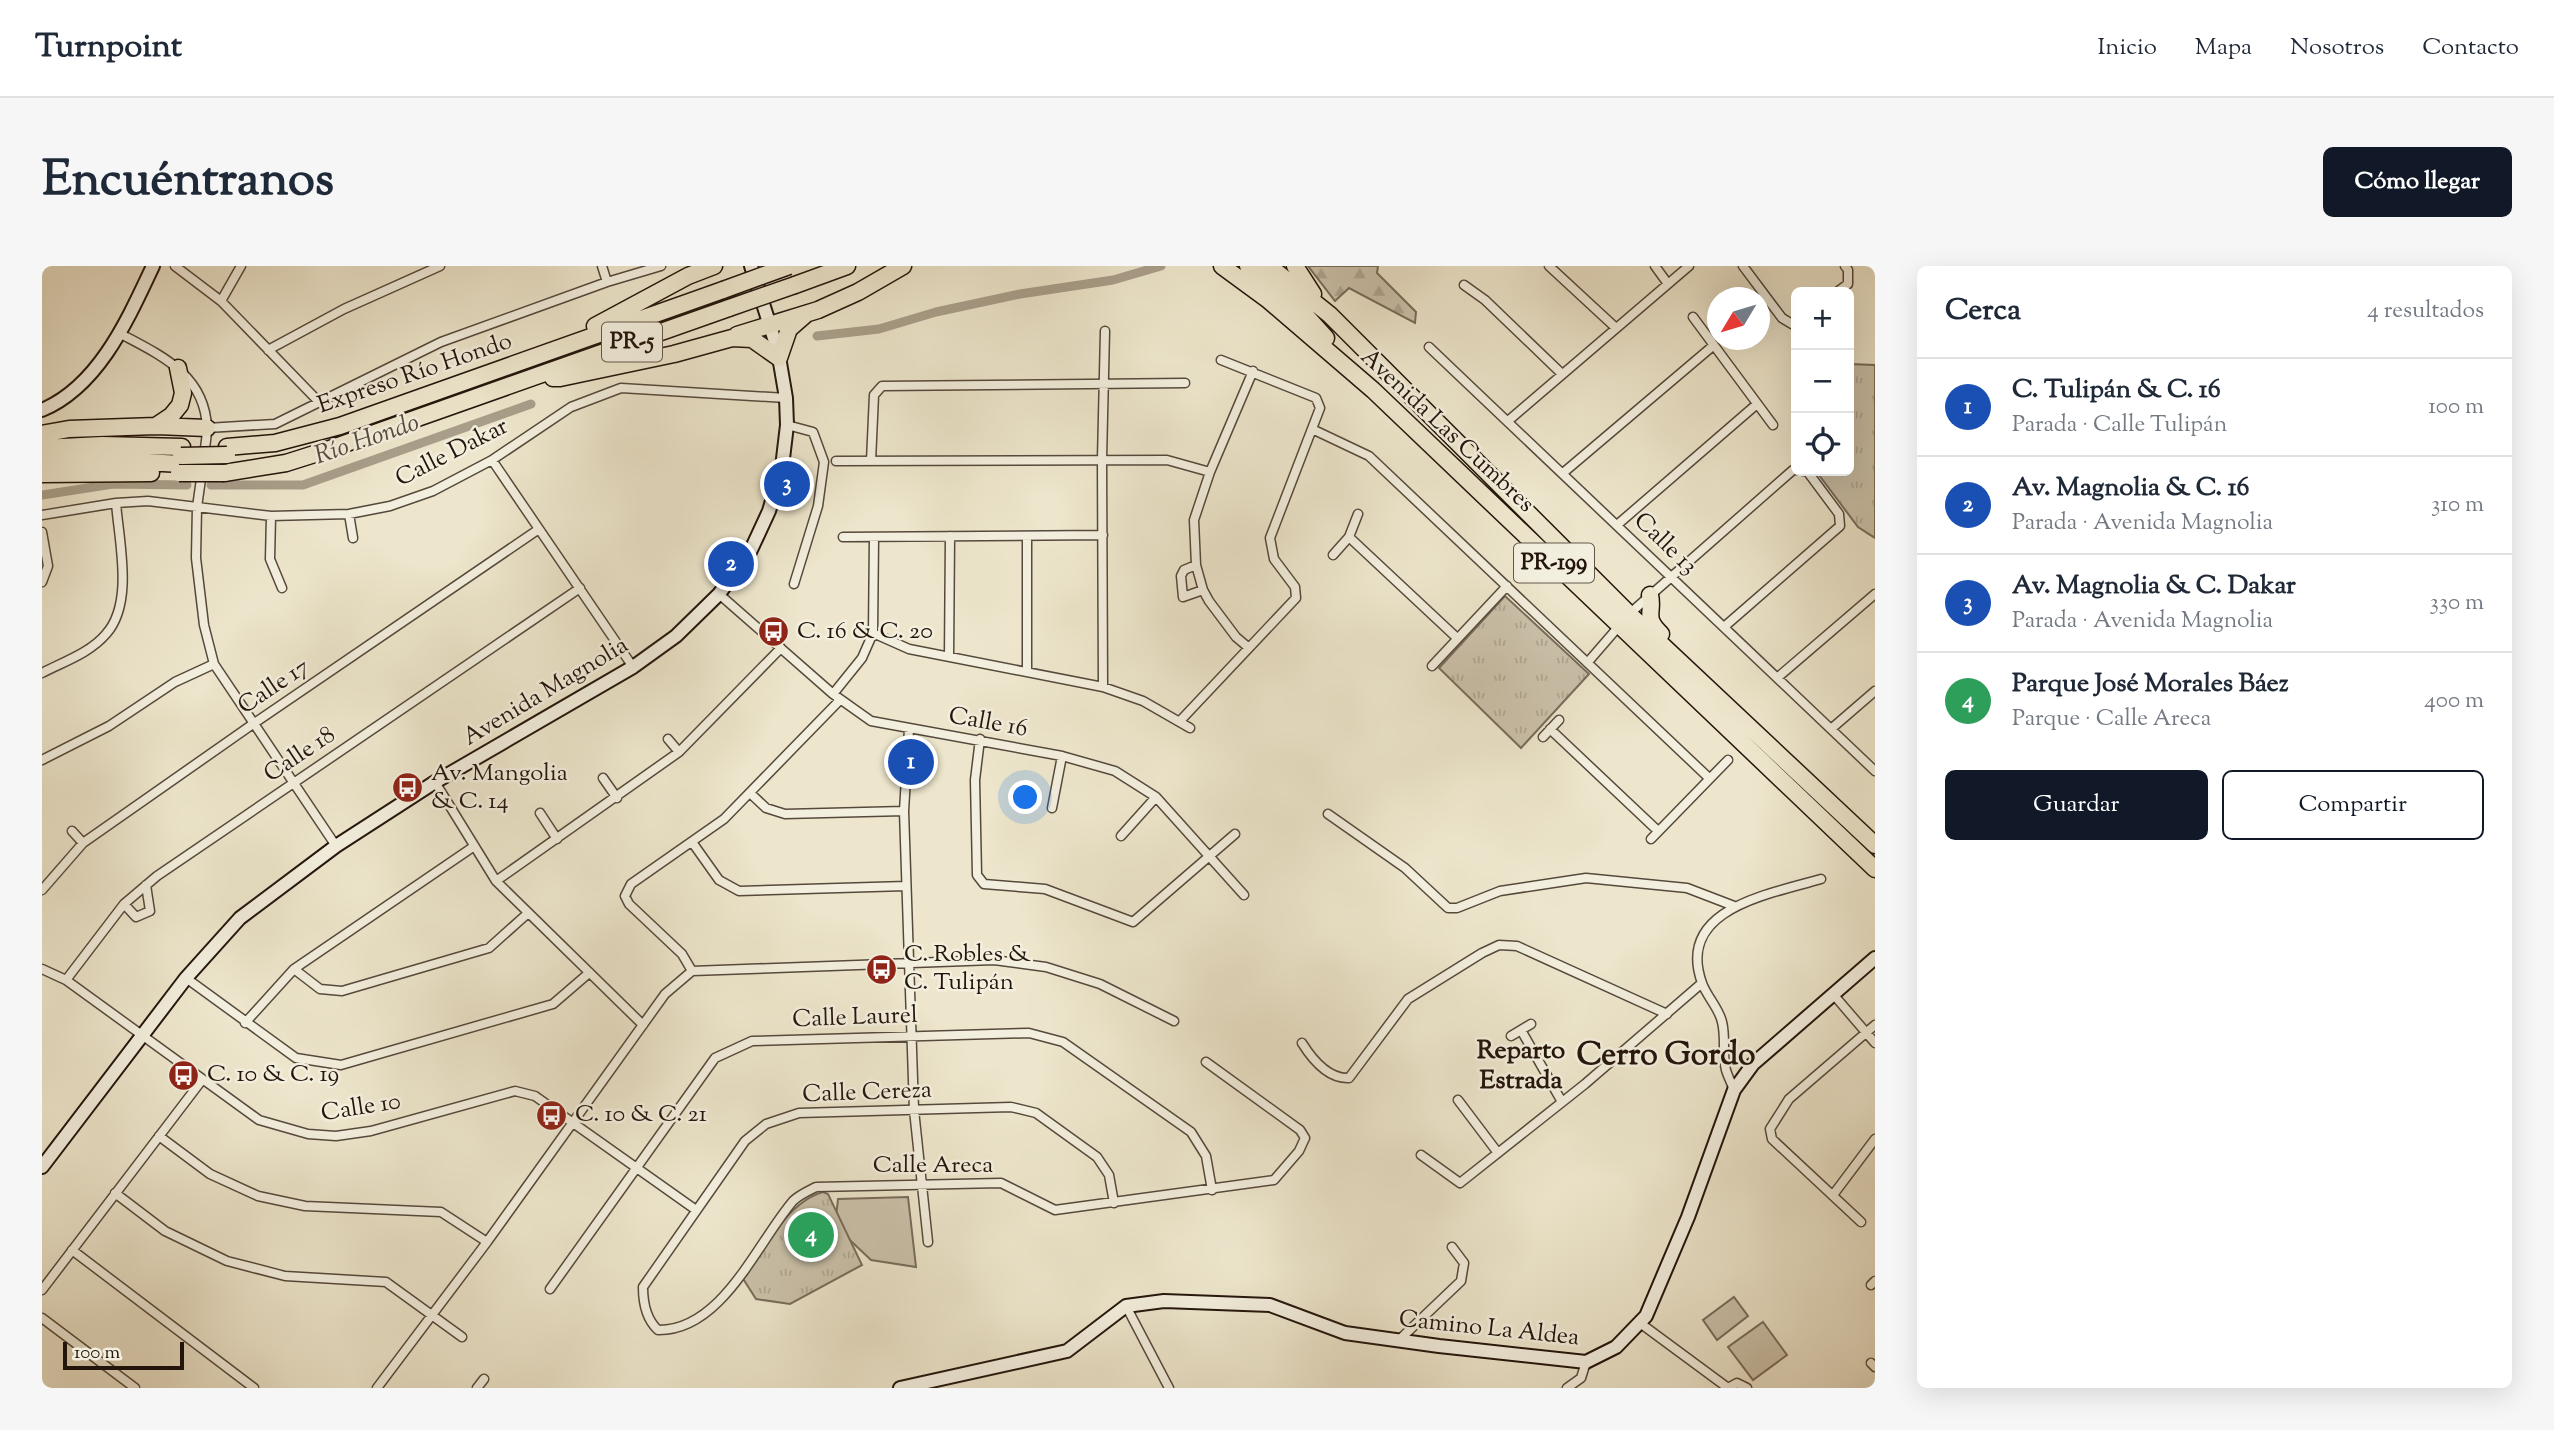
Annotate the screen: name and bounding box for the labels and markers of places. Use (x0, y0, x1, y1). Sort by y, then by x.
pin: 3 (764, 458, 810, 510)
pin: 2 (708, 538, 754, 590)
bus stop icon: C. 16 & C. 20 (757, 615, 791, 649)
place label: C. 16 & C. 20 (797, 615, 933, 649)
pin: 1 (888, 736, 934, 788)
place label: Av. Mangolia & C. 14 (431, 757, 568, 819)
bus stop icon: Av. Mangolia & C. 14 (391, 771, 425, 805)
place label: C. Robles & C. Tulipán (904, 938, 1031, 1000)
bus stop icon: C. Robles & C. Tulipán (864, 952, 898, 986)
bus stop icon: C. 10 & C. 19 (167, 1058, 201, 1092)
place label: C. 10 & C. 19 (207, 1058, 339, 1092)
bus stop icon: C. 10 & C. 21 (535, 1098, 569, 1132)
place label: C. 10 & C. 21 (575, 1098, 707, 1132)
pin: 4 (788, 1209, 834, 1261)

